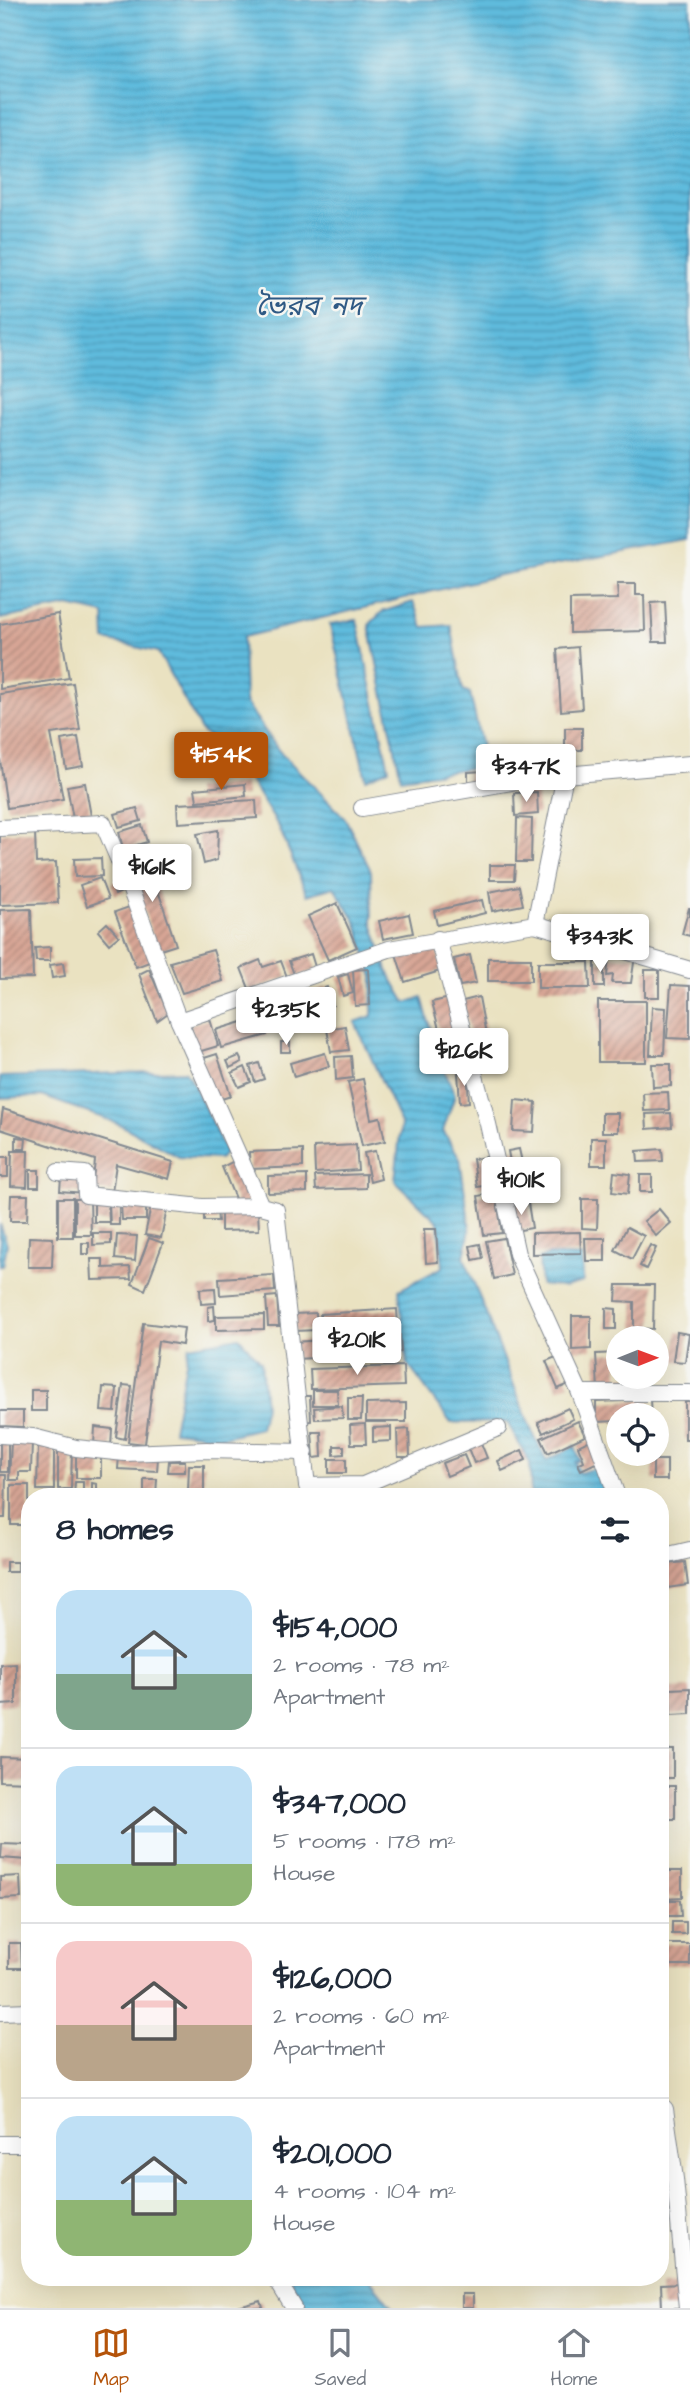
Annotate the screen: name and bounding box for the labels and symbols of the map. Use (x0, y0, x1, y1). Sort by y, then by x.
water label: ভৈরব নদ (256, 287, 368, 326)
pin: $154K (172, 732, 270, 792)
pin: $347K (477, 744, 575, 804)
pin: $161K (103, 844, 201, 904)
pin: $343K (551, 914, 649, 974)
pin: $235K (237, 988, 335, 1047)
pin: $126K (415, 1028, 513, 1088)
pin: $101K (472, 1158, 570, 1217)
pin: $201K (308, 1318, 406, 1377)
north arrow (606, 1326, 668, 1390)

